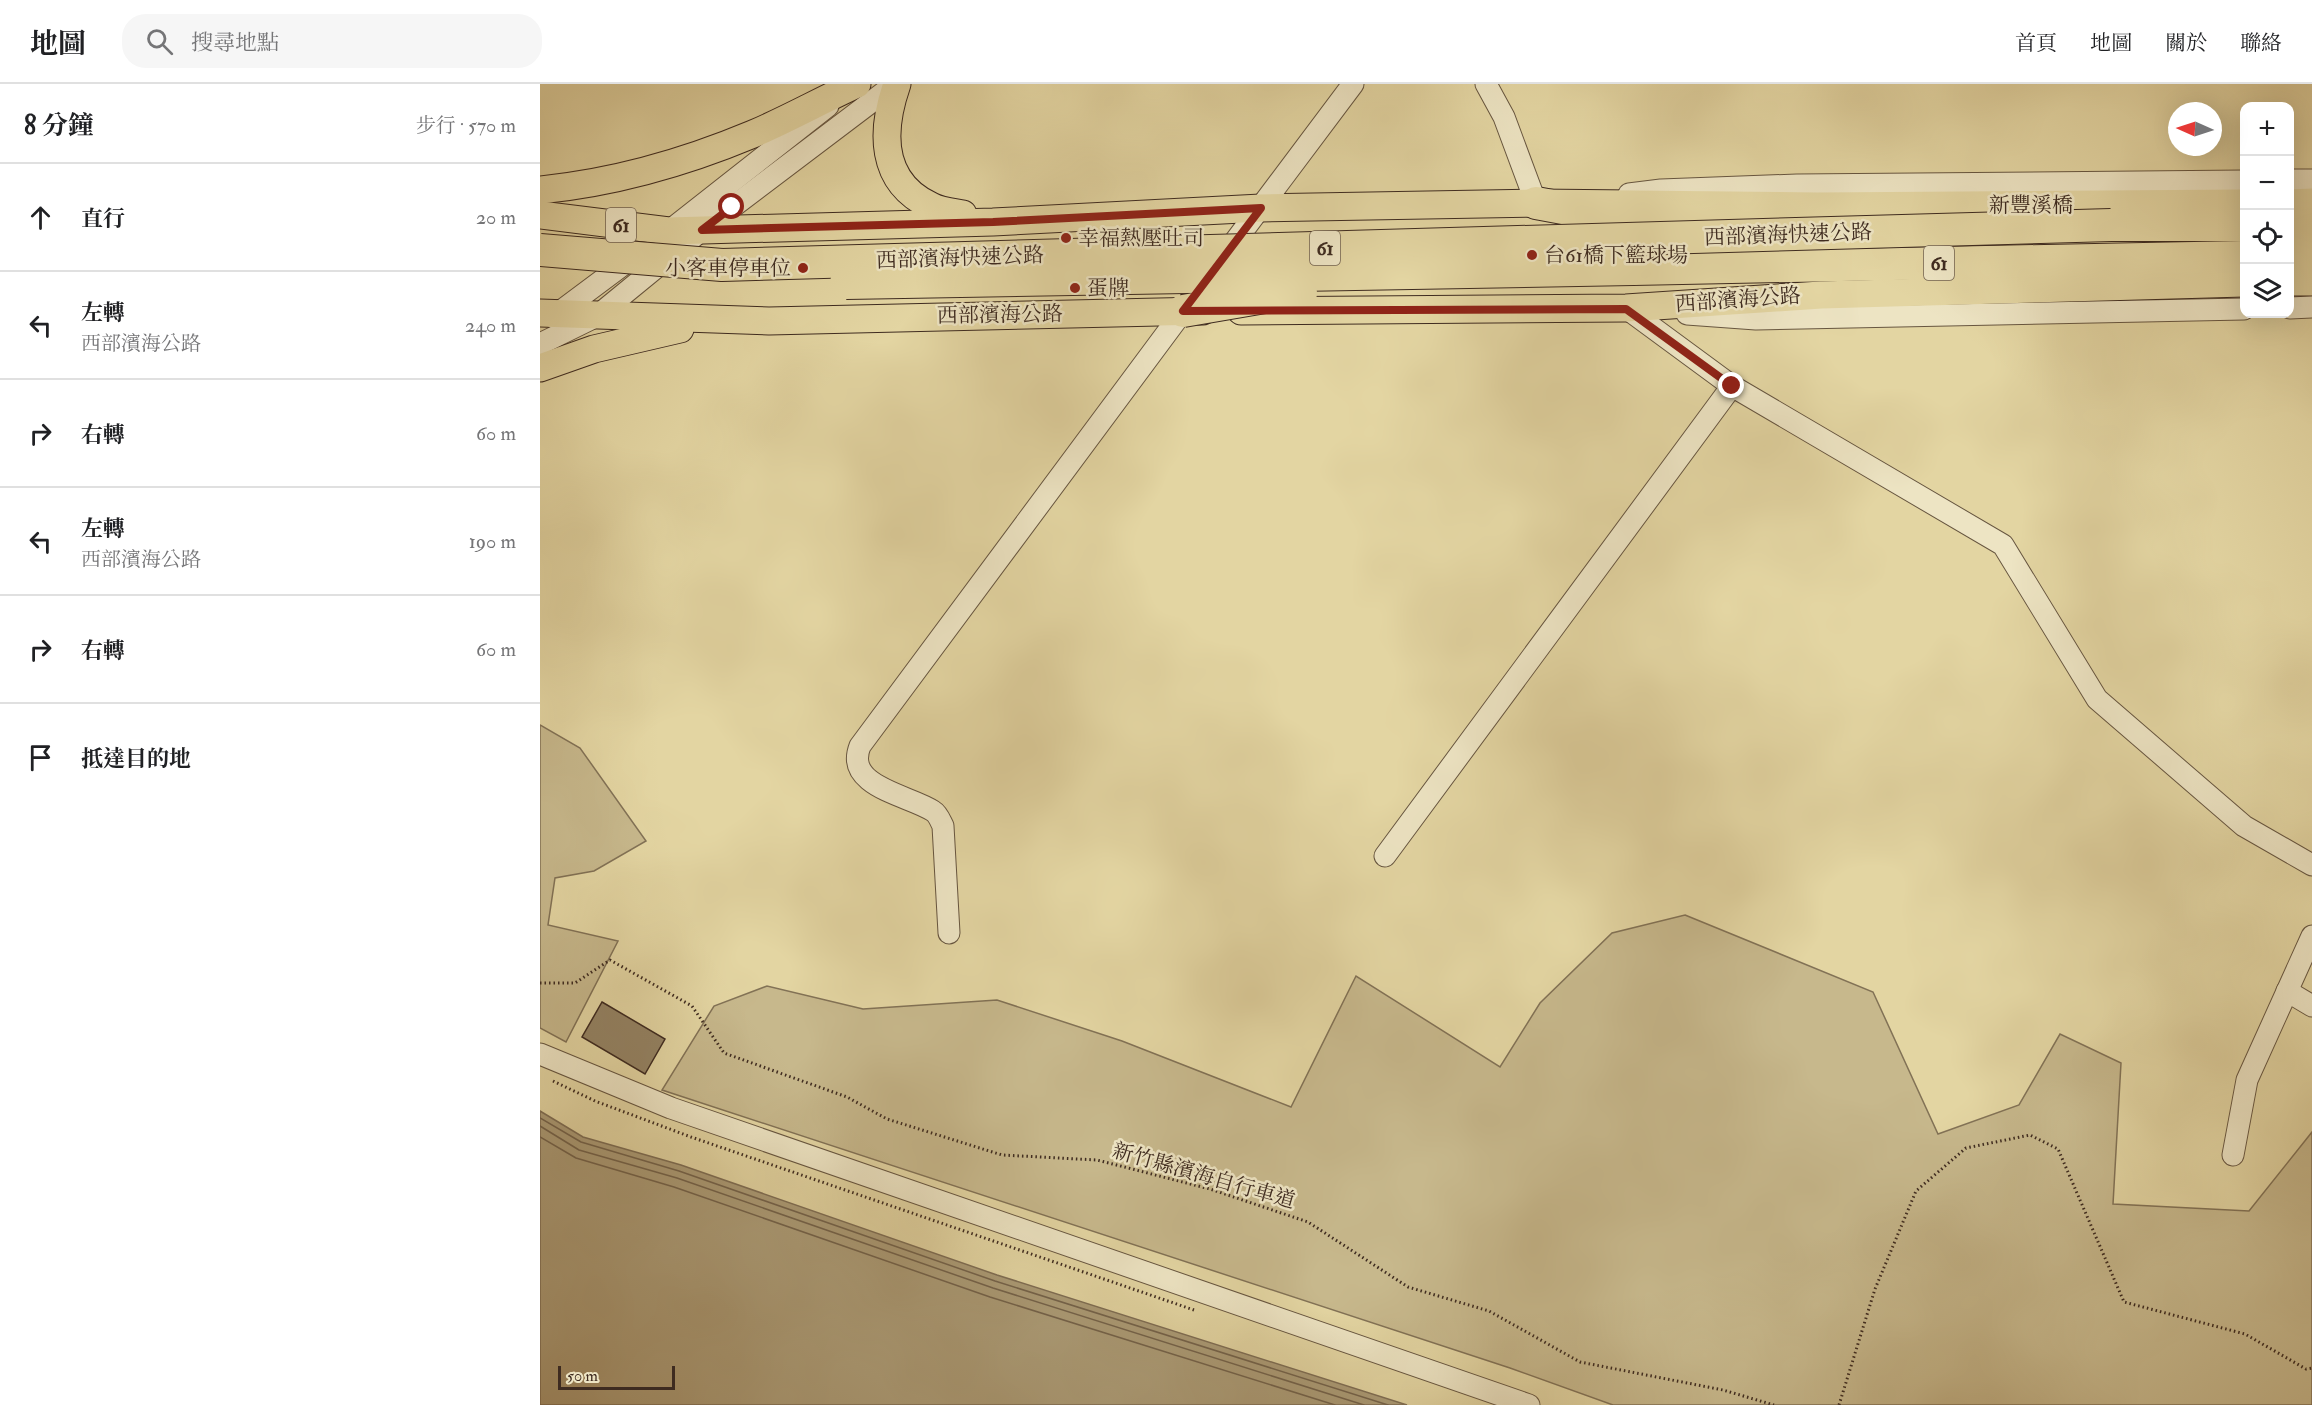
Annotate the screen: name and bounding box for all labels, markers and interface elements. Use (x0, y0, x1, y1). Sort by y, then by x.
search box (122, 14, 542, 68)
icon: search (143, 25, 176, 58)
text: 地圖 (30, 27, 86, 62)
text: 搜尋地點 (191, 29, 279, 57)
text: 首頁 (2015, 30, 2057, 57)
text: 地圖 (2090, 30, 2132, 57)
text: 關於 (2165, 30, 2207, 57)
text: 聯絡 (2240, 30, 2282, 57)
north arrow (2168, 102, 2222, 156)
map controls (2240, 102, 2294, 318)
button: + (2240, 102, 2294, 156)
text: 8 分鐘 (24, 110, 94, 142)
text: 步行 · 570 m (416, 113, 516, 138)
button: − (2240, 156, 2294, 210)
street label: 新豐溪橋 (1989, 192, 2073, 219)
route start (718, 193, 744, 219)
icon: ahead (24, 201, 57, 234)
text: 直行 (81, 205, 125, 233)
text: 20 m (476, 205, 516, 230)
road number: 61 (606, 208, 636, 242)
button: locate (2240, 210, 2294, 264)
street label: 西部濱海快速公路 (1704, 219, 1872, 251)
place label: 幸福熱壓吐司 (1078, 225, 1204, 252)
marker: 幸福熱壓吐司 (1059, 231, 1073, 245)
road number: 61 (1310, 231, 1340, 265)
street label: 西部濱海快速公路 (876, 242, 1044, 274)
place label: 台61橋下籃球場 (1544, 242, 1688, 269)
road number: 61 (1924, 246, 1954, 280)
marker: 台61橋下籃球場 (1525, 248, 1539, 262)
place label: 小客車停車位 (665, 255, 791, 282)
marker: 小客車停車位 (796, 261, 810, 275)
button: layers (2240, 264, 2294, 318)
place label: 蛋牌 (1087, 275, 1129, 302)
marker: 蛋牌 (1068, 281, 1082, 295)
street label: 西部濱海公路 (1674, 282, 1802, 318)
text: 左轉 (81, 299, 125, 327)
street label: 西部濱海公路 (937, 300, 1063, 330)
icon: left (24, 309, 57, 342)
text: 240 m (465, 313, 516, 338)
text: 西部濱海公路 (81, 331, 201, 356)
route end (1718, 372, 1744, 398)
icon: right (24, 417, 57, 450)
text: 右轉 (81, 421, 125, 449)
text: 60 m (476, 421, 516, 446)
text: 左轉 (81, 515, 125, 543)
icon: left (24, 525, 57, 558)
text: 190 m (469, 529, 516, 554)
text: 西部濱海公路 (81, 547, 201, 572)
icon: right (24, 633, 57, 666)
text: 右轉 (81, 637, 125, 665)
text: 60 m (476, 637, 516, 662)
icon: arrive (24, 741, 57, 774)
text: 抵達目的地 (81, 745, 191, 773)
street label: 新竹縣濱海自行車道 (1109, 1137, 1299, 1215)
scale bar (558, 1363, 675, 1390)
text: 50 m (567, 1366, 598, 1386)

